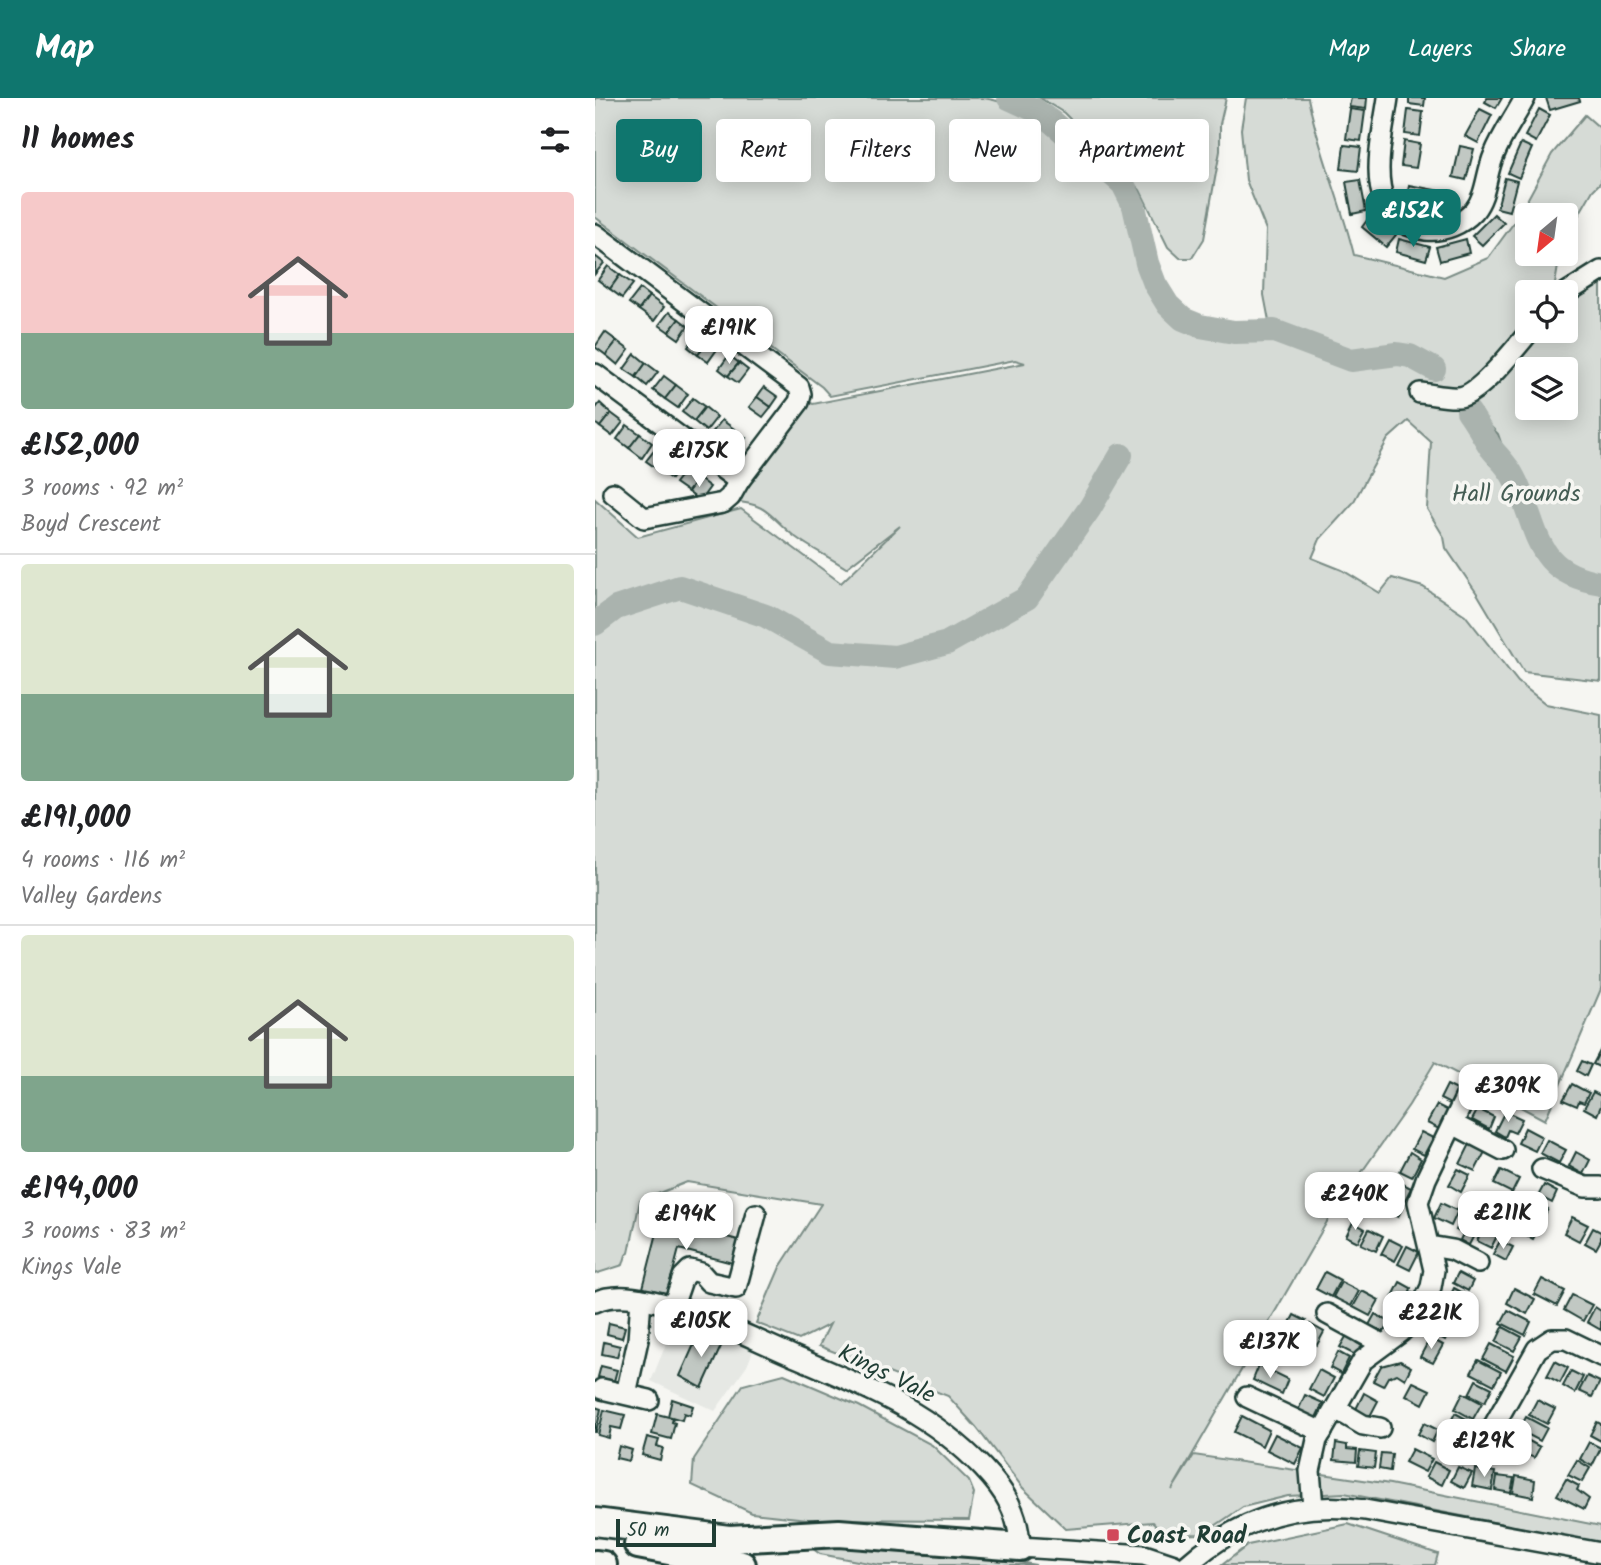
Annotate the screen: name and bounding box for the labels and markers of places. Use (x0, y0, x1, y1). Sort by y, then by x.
pin: £152K (1364, 190, 1462, 249)
pin: £191K (680, 306, 778, 366)
pin: £175K (650, 430, 748, 489)
pin: £309K (1459, 1065, 1557, 1124)
pin: £240K (1306, 1172, 1404, 1232)
pin: £194K (637, 1192, 735, 1252)
pin: £211K (1454, 1192, 1552, 1251)
pin: £221K (1382, 1292, 1480, 1351)
pin: £105K (652, 1300, 750, 1359)
pin: £137K (1221, 1320, 1319, 1380)
pin: £129K (1435, 1420, 1533, 1479)
place label: Coast Road (1127, 1517, 1248, 1556)
marker: Coast Road (1105, 1527, 1121, 1543)

